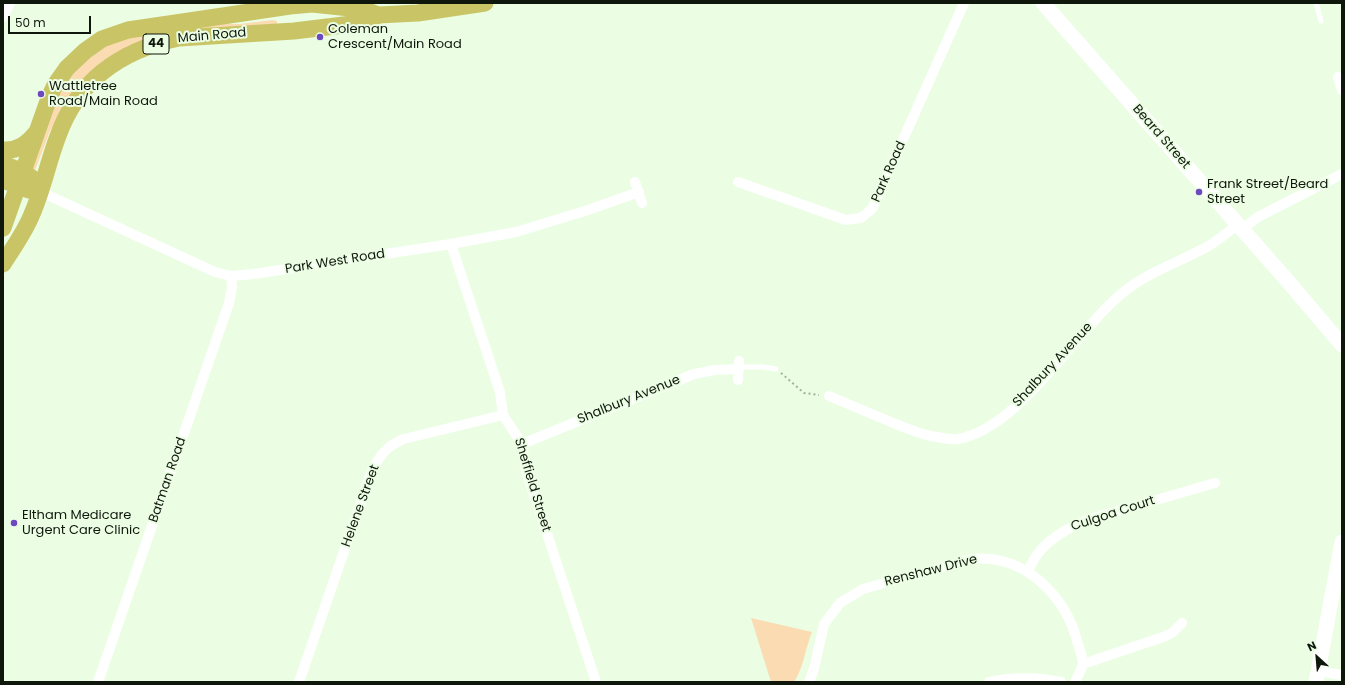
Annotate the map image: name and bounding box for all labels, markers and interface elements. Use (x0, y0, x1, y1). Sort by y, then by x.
scale bar (10, 8, 93, 34)
text: 50 m (15, 14, 46, 31)
place label: Coleman Crescent/Main Road (328, 22, 462, 53)
street label: Main Road (177, 25, 247, 47)
marker: Coleman Crescent/Main Road (315, 32, 325, 42)
road number: 44 (143, 34, 169, 54)
place label: Wattletree Road/Main Road (49, 79, 158, 110)
marker: Wattletree Road/Main Road (36, 89, 46, 99)
street label: Beard Street (1129, 102, 1193, 172)
street label: Park Road (869, 139, 909, 205)
place label: Frank Street/Beard Street (1207, 177, 1328, 208)
marker: Frank Street/Beard Street (1194, 187, 1204, 197)
street label: Park West Road (284, 246, 386, 278)
street label: Shalbury Avenue (1010, 320, 1096, 410)
street label: Shalbury Avenue (575, 372, 683, 428)
street label: Batman Road (146, 435, 190, 525)
street label: Sheffield Street (510, 436, 554, 534)
street label: Helene Street (339, 463, 383, 549)
street label: Culgoa Court (1069, 493, 1157, 535)
place label: Eltham Medicare Urgent Care Clinic (22, 508, 140, 539)
marker: Eltham Medicare Urgent Care Clinic (9, 518, 19, 528)
street label: Renshaw Drive (883, 552, 979, 590)
north arrow (1297, 637, 1337, 677)
text: N (1305, 637, 1319, 655)

